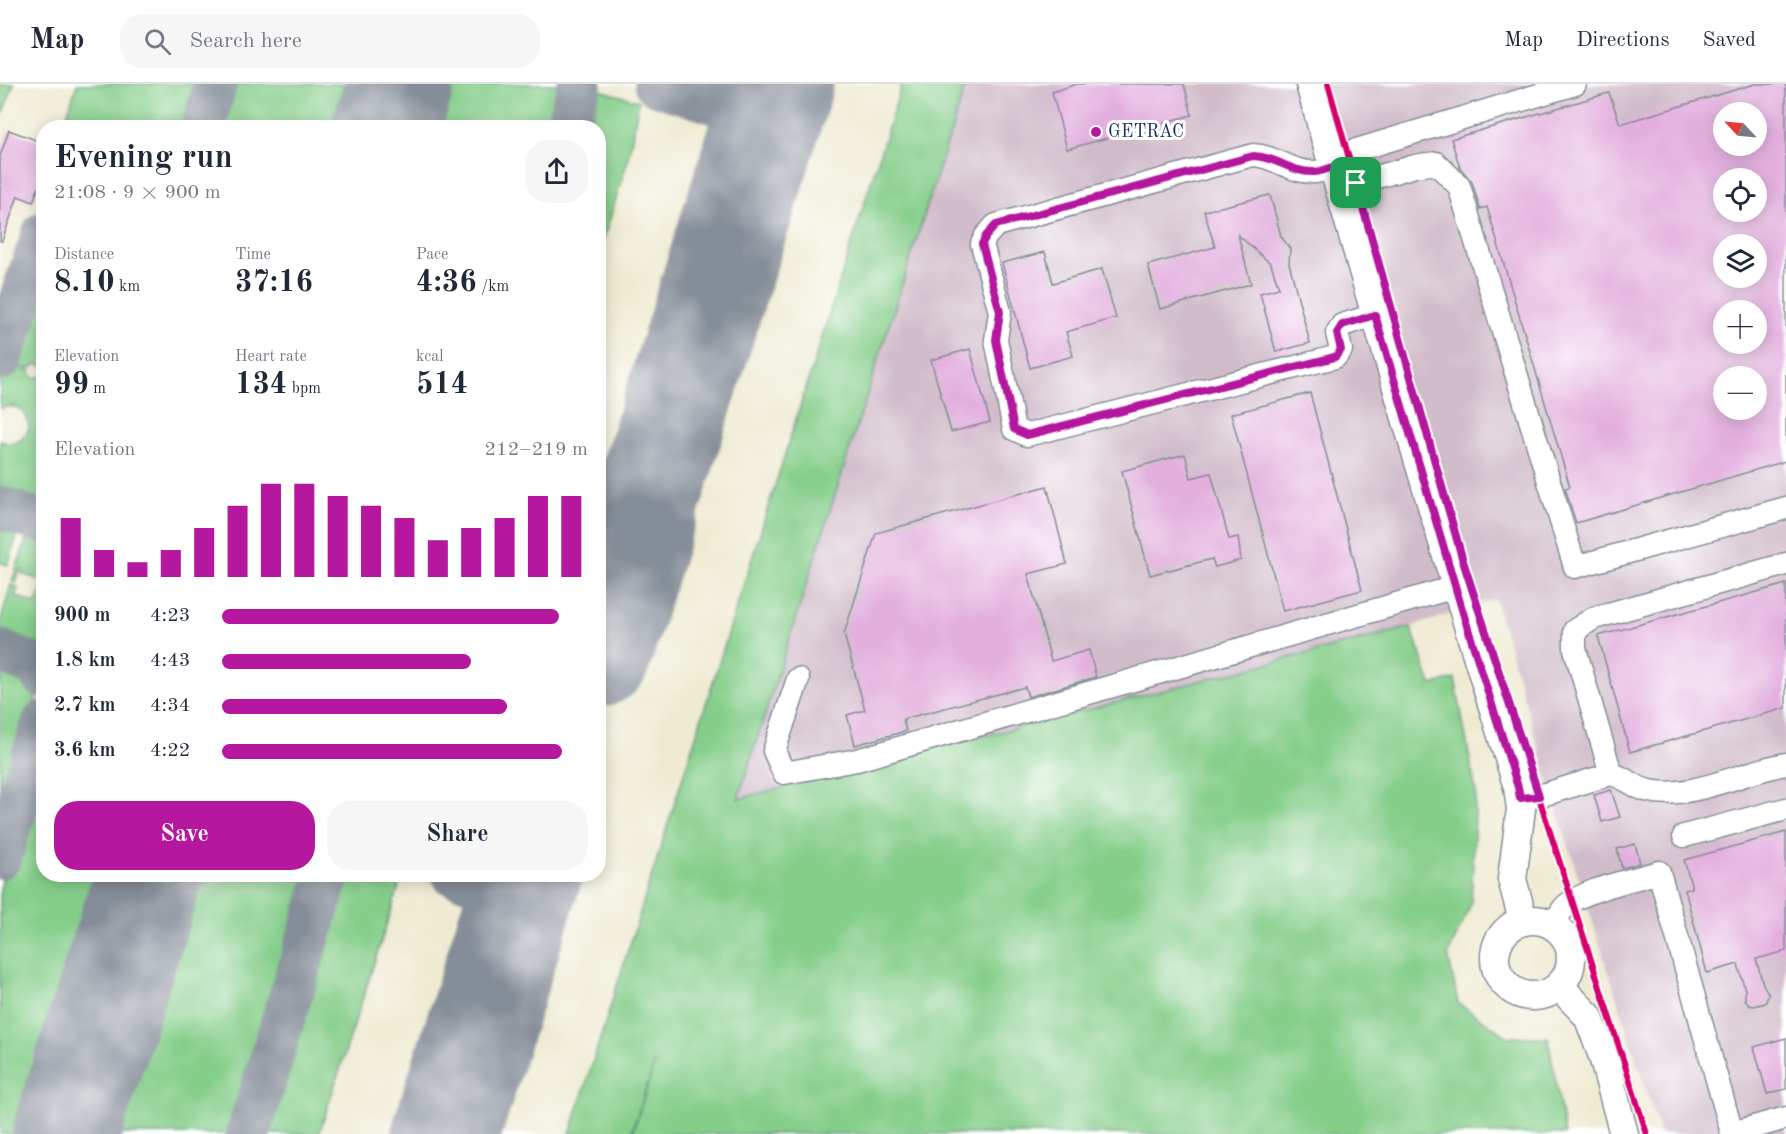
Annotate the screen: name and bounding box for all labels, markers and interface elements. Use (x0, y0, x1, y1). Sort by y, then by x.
search box (120, 14, 540, 68)
icon: search (141, 25, 174, 58)
text: Map (30, 27, 84, 55)
text: Search here (189, 30, 302, 52)
text: Map (1504, 30, 1543, 51)
text: Directions (1576, 30, 1670, 51)
text: Saved (1703, 30, 1756, 51)
north arrow (1713, 102, 1767, 156)
map controls (1713, 102, 1767, 420)
place label: GETRAC (1108, 123, 1184, 141)
marker: GETRAC (1089, 125, 1103, 139)
button: share (525, 140, 588, 203)
text: Evening run (54, 142, 233, 175)
pin (1330, 157, 1381, 208)
icon: arrive (1339, 166, 1372, 199)
button: locate (1713, 168, 1767, 222)
text: 21:08 · 9 × 900 m (54, 183, 221, 203)
button: layers (1713, 234, 1767, 288)
text: Distance (54, 247, 114, 263)
text: Time (235, 247, 271, 263)
text: Pace (416, 247, 448, 263)
text: 8.10 (54, 268, 115, 298)
text: 37:16 (235, 268, 313, 298)
text: 4:36 (416, 268, 477, 298)
text: km (115, 279, 140, 295)
text: /km (477, 279, 509, 295)
button: + (1713, 300, 1767, 354)
text: Elevation (54, 349, 119, 365)
text: Heart rate (235, 349, 307, 365)
text: kcal (416, 349, 444, 365)
button: − (1713, 366, 1767, 420)
text: 99 (54, 370, 89, 400)
text: 134 (235, 370, 287, 400)
text: 514 (416, 370, 468, 400)
text: m (89, 381, 106, 397)
text: bpm (287, 381, 321, 397)
text: Elevation (54, 440, 135, 460)
text: 212–219 m (485, 440, 588, 460)
text: 900 m (54, 606, 110, 626)
text: 4:23 (150, 606, 190, 626)
text: 1.8 km (54, 651, 116, 671)
text: 4:43 (150, 651, 190, 671)
text: 2.7 km (54, 696, 116, 716)
text: 4:34 (150, 696, 190, 716)
text: 3.6 km (54, 741, 116, 761)
text: 4:22 (150, 741, 190, 761)
button: Save (54, 801, 315, 870)
button: Share (327, 801, 588, 870)

